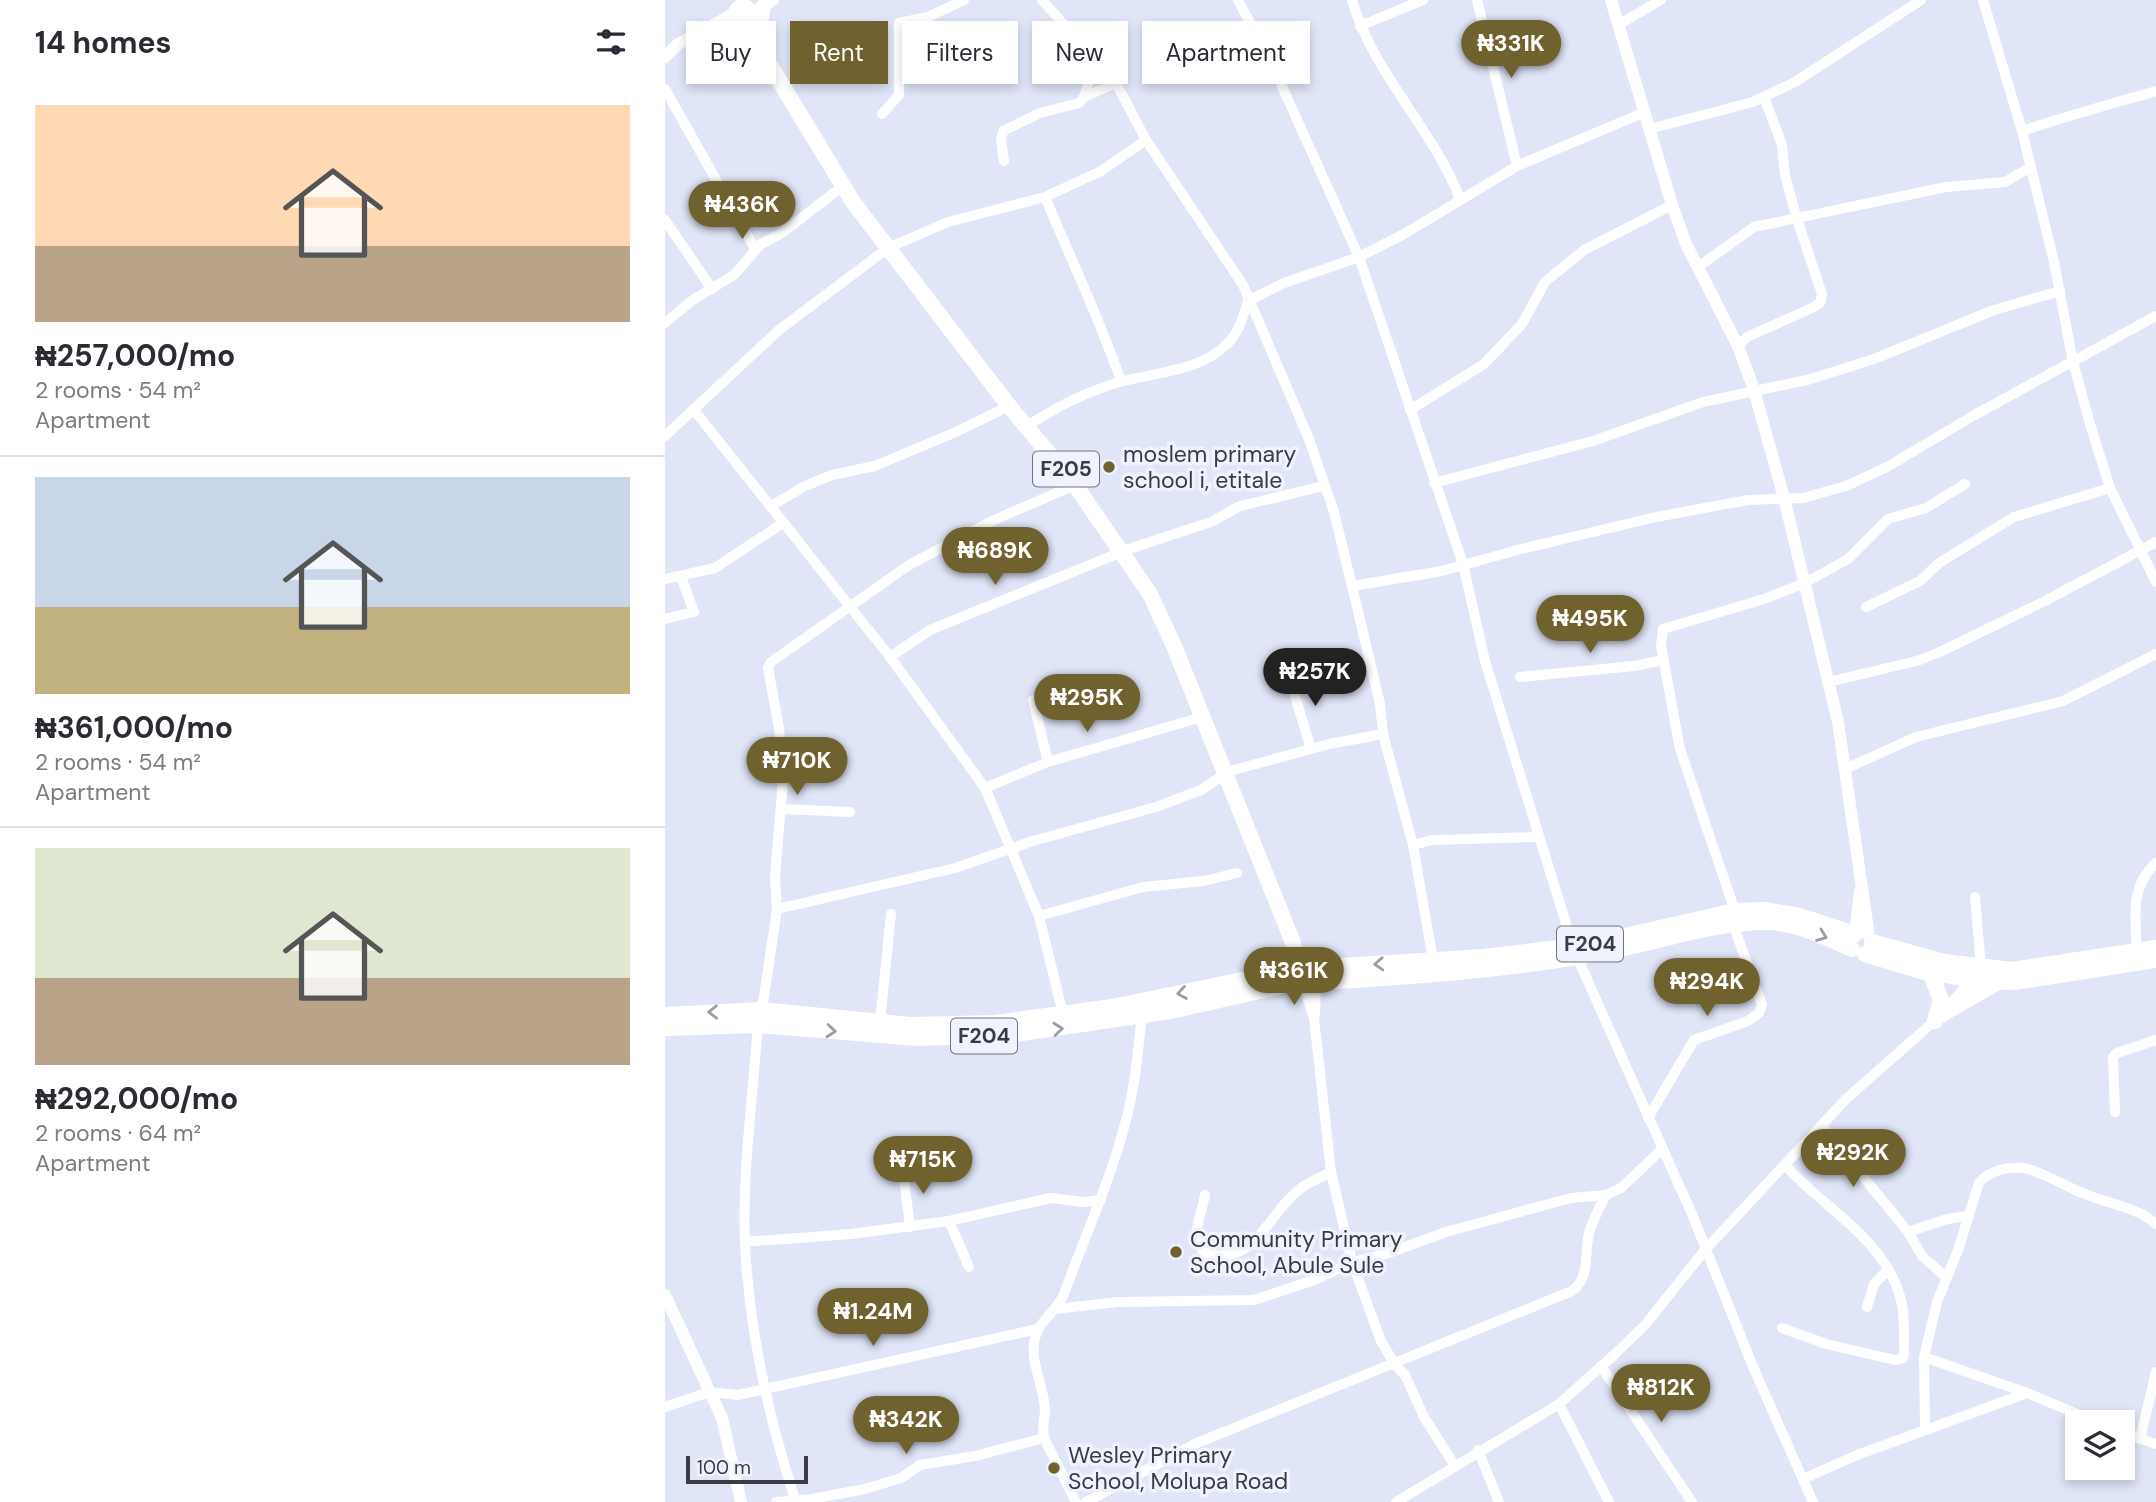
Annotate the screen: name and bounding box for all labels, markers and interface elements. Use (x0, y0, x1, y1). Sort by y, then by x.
pin: ₦331K (1462, 20, 1560, 80)
chip: Buy (686, 21, 776, 84)
chip: Rent (790, 21, 888, 84)
chip: Filters (902, 21, 1018, 84)
chip: New (1032, 21, 1128, 84)
chip: Apartment (1142, 21, 1310, 84)
text: 14 homes (35, 23, 172, 62)
icon: filters (592, 23, 630, 61)
text: ₦331K (1477, 28, 1545, 58)
icon: home (270, 150, 396, 276)
pin: ₦436K (693, 182, 791, 241)
text: ₦436K (704, 189, 780, 219)
text: ₦257,000/mo (35, 336, 235, 375)
text: 2 rooms · 54 m² (35, 375, 201, 405)
text: Apartment (35, 405, 150, 435)
place label: moslem primary school i, etitale (1123, 439, 1296, 495)
road number: F205 (1033, 452, 1099, 486)
marker: moslem primary school i, etitale (1101, 459, 1117, 475)
icon: home (270, 522, 396, 648)
pin: ₦689K (946, 528, 1044, 587)
text: ₦689K (958, 535, 1032, 565)
pin: ₦495K (1541, 596, 1639, 655)
text: ₦495K (1552, 603, 1628, 633)
pin: ₦257K (1266, 648, 1364, 708)
text: ₦257K (1279, 656, 1351, 686)
pin: ₦295K (1038, 674, 1136, 734)
text: ₦295K (1050, 682, 1124, 712)
text: ₦361,000/mo (35, 708, 233, 747)
pin: ₦710K (748, 738, 846, 797)
text: ₦710K (763, 745, 832, 775)
text: 2 rooms · 54 m² (35, 747, 201, 777)
text: Apartment (35, 777, 150, 807)
icon: home (270, 893, 396, 1019)
road number: F204 (1557, 926, 1623, 962)
one-way arrow (1815, 928, 1827, 942)
pin: ₦361K (1245, 948, 1343, 1007)
text: ₦361K (1260, 955, 1328, 985)
one-way arrow (1373, 956, 1384, 971)
pin: ₦294K (1658, 958, 1756, 1018)
text: ₦294K (1670, 966, 1744, 996)
one-way arrow (1176, 985, 1188, 1000)
one-way arrow (707, 1004, 718, 1019)
road number: F204 (951, 1018, 1017, 1054)
one-way arrow (1053, 1022, 1064, 1037)
one-way arrow (826, 1023, 837, 1038)
text: ₦292,000/mo (35, 1079, 238, 1118)
text: 2 rooms · 64 m² (35, 1118, 201, 1148)
pin: ₦292K (1804, 1130, 1902, 1189)
pin: ₦715K (874, 1136, 972, 1196)
text: ₦292K (1817, 1137, 1889, 1167)
text: ₦715K (889, 1144, 957, 1174)
text: Apartment (35, 1148, 150, 1178)
place label: Community Primary School, Abule Sule (1190, 1224, 1403, 1280)
marker: Community Primary School, Abule Sule (1168, 1244, 1184, 1260)
pin: ₦1.24M (816, 1288, 930, 1348)
text: ₦1.24M (833, 1296, 913, 1326)
pin: ₦812K (1612, 1364, 1710, 1424)
text: ₦812K (1627, 1372, 1695, 1402)
pin: ₦342K (857, 1396, 955, 1456)
text: ₦342K (869, 1404, 943, 1434)
map controls (2065, 1410, 2135, 1480)
button: layers (2065, 1410, 2135, 1480)
place label: Wesley Primary School, Molupa Road (1068, 1440, 1288, 1496)
scale bar (686, 1453, 809, 1485)
text: 100 m (697, 1455, 751, 1480)
marker: Wesley Primary School, Molupa Road (1046, 1460, 1062, 1476)

